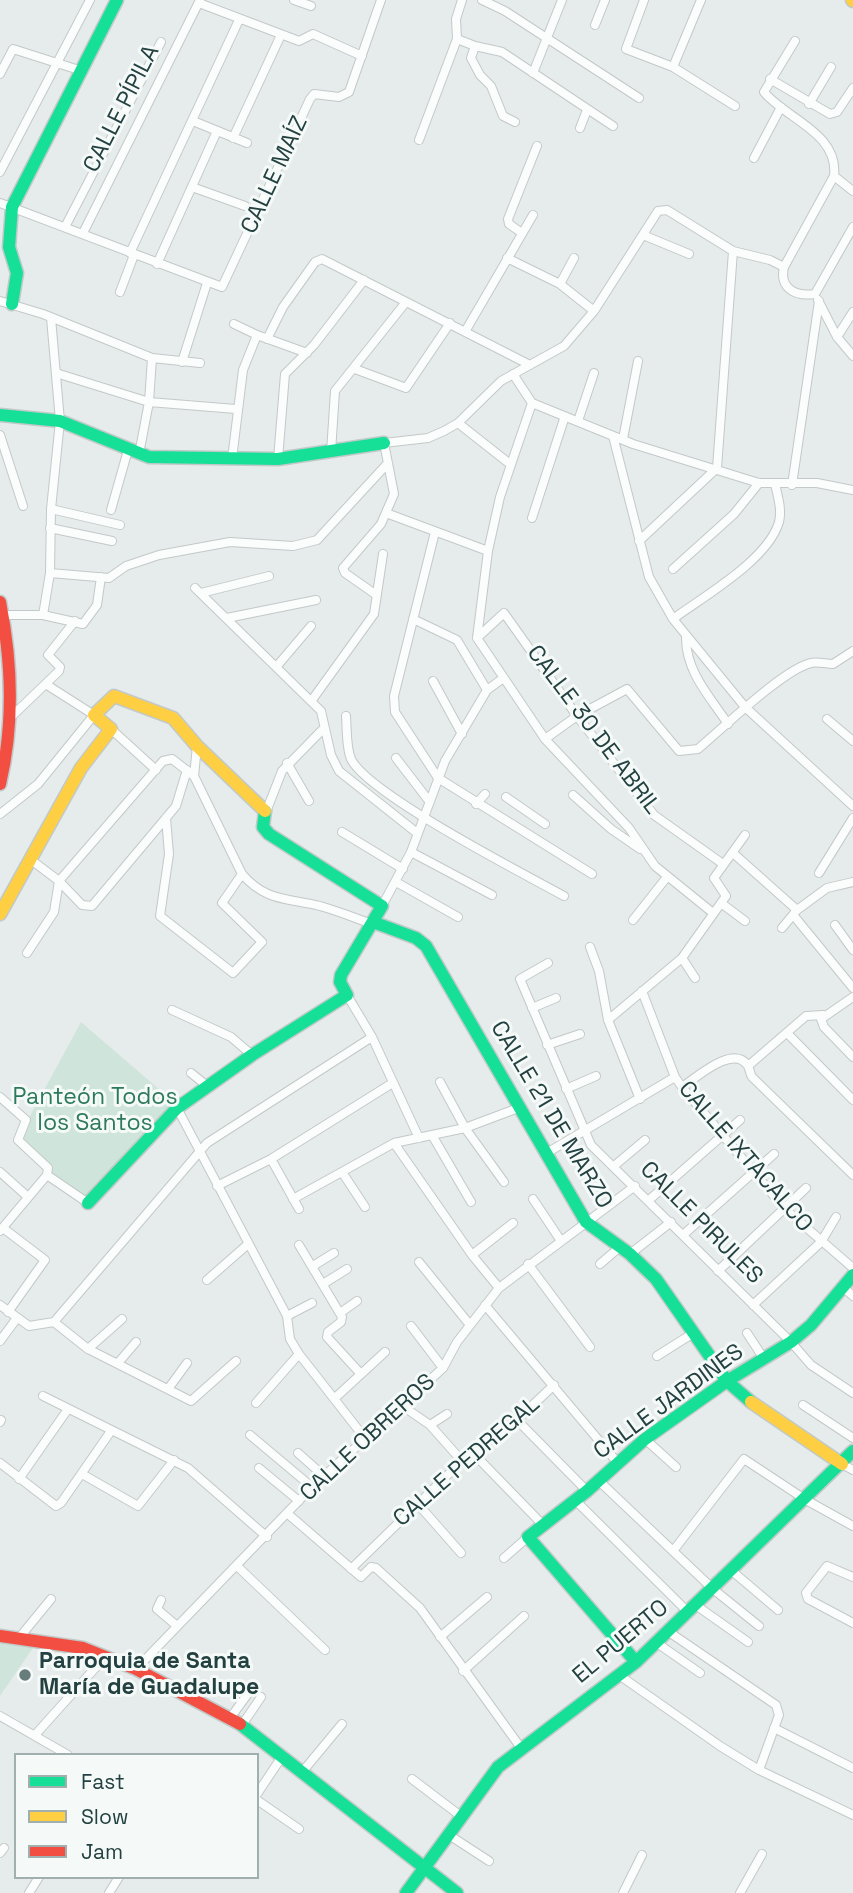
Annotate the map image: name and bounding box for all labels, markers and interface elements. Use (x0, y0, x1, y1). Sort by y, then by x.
street label: CALLE PÍPILA (78, 41, 166, 177)
street label: CALLE MAÍZ (236, 112, 314, 238)
street label: CALLE 30 DE ABRIL (521, 640, 665, 820)
street label: CALLE 21 DE MARZO (484, 1016, 618, 1214)
street label: CALLE IXTACALCO (672, 1076, 818, 1238)
park label: Panteón Todos los Santos (12, 1084, 178, 1138)
street label: CALLE PIRULES (634, 1156, 768, 1290)
street label: CALLE JARDINES (589, 1338, 749, 1466)
street label: CALLE OBREROS (295, 1368, 441, 1508)
street label: CALLE PEDREGAL (388, 1391, 546, 1533)
street label: EL PUERTO (568, 1594, 674, 1690)
place label: Parroquia de Santa María de Guadalupe (39, 1648, 259, 1702)
marker: Parroquia de Santa María de Guadalupe (17, 1667, 33, 1683)
legend (14, 1753, 259, 1879)
text: Fast (81, 1768, 125, 1795)
text: Slow (81, 1803, 129, 1830)
text: Jam (81, 1838, 123, 1865)

